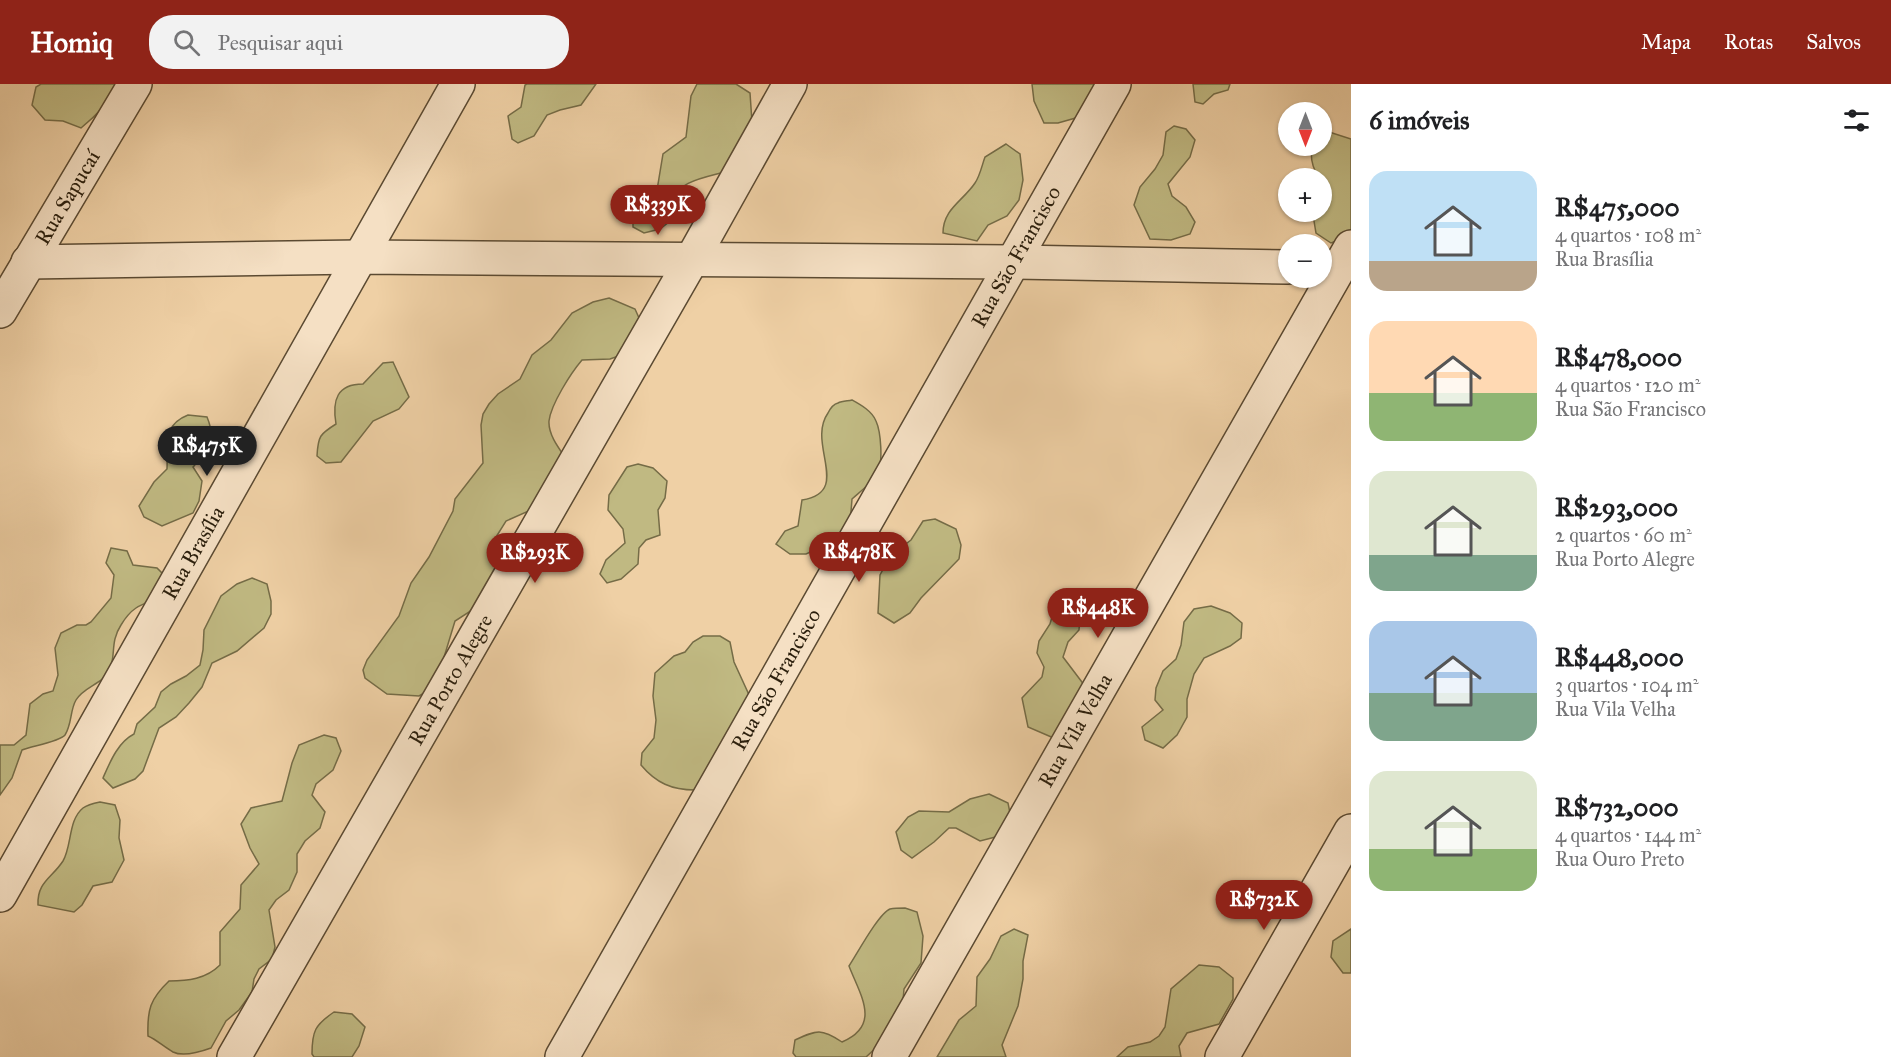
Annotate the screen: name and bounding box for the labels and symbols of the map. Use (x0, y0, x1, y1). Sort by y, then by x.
north arrow (1278, 102, 1332, 156)
street label: Rua Sapucaí (29, 145, 106, 249)
street label: Rua São Francisco (965, 181, 1067, 332)
pin: R$339K (609, 185, 707, 236)
pin: R$475K (158, 426, 256, 477)
street label: Rua Brasília (156, 501, 230, 604)
pin: R$478K (810, 532, 908, 583)
pin: R$293K (486, 533, 584, 584)
pin: R$448K (1049, 588, 1147, 639)
street label: Rua São Francisco (726, 604, 827, 755)
street label: Rua Porto Alegre (403, 609, 499, 750)
street label: Rua Vila Velha (1033, 669, 1118, 792)
pin: R$732K (1215, 880, 1313, 931)

